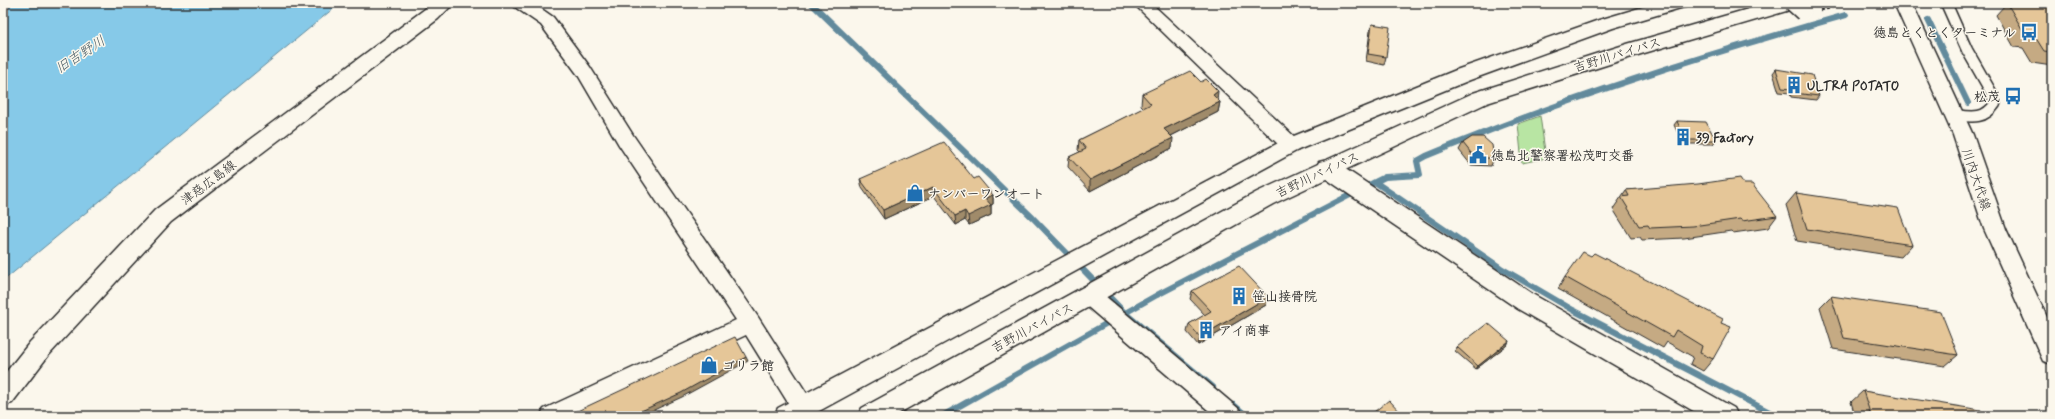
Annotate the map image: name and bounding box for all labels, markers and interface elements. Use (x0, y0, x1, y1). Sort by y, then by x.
bus stop icon: 徳島とくとくターミナル (2019, 22, 2039, 42)
place label: 徳島とくとくターミナル (1873, 25, 2016, 42)
water label: 旧吉野川 (52, 32, 109, 78)
street label: 吉野川バイパス (1572, 34, 1663, 77)
building icon: ULTRA POTATO (1784, 75, 1804, 95)
place label: ULTRA POTATO (1807, 78, 1899, 95)
bus stop icon: 松茂 (2003, 86, 2023, 106)
place label: 松茂 (1974, 89, 2000, 106)
building icon: 39 Factory (1673, 127, 1693, 147)
place label: 39 Factory (1696, 130, 1754, 147)
public building icon: 徳島北警察署松茂町交番 (1468, 145, 1488, 165)
street label: 川内大代線 (1957, 146, 1995, 214)
street label: 吉野川バイパス (1273, 148, 1362, 202)
place label: 徳島北警察署松茂町交番 (1491, 148, 1634, 165)
street label: 津慈広島線 (178, 156, 241, 210)
shop icon: ナンバーワンオート (905, 183, 925, 203)
place label: ナンバーワンオート (928, 186, 1044, 203)
building icon: 笹山接骨院 (1229, 286, 1249, 306)
place label: 笹山接骨院 (1252, 289, 1317, 306)
street label: 吉野川バイパス (989, 300, 1077, 357)
building icon: アイ商事 (1196, 320, 1216, 340)
place label: アイ商事 (1219, 323, 1270, 340)
shop icon: ゴリラ館 (699, 355, 719, 375)
place label: ゴリラ館 (722, 358, 774, 375)

